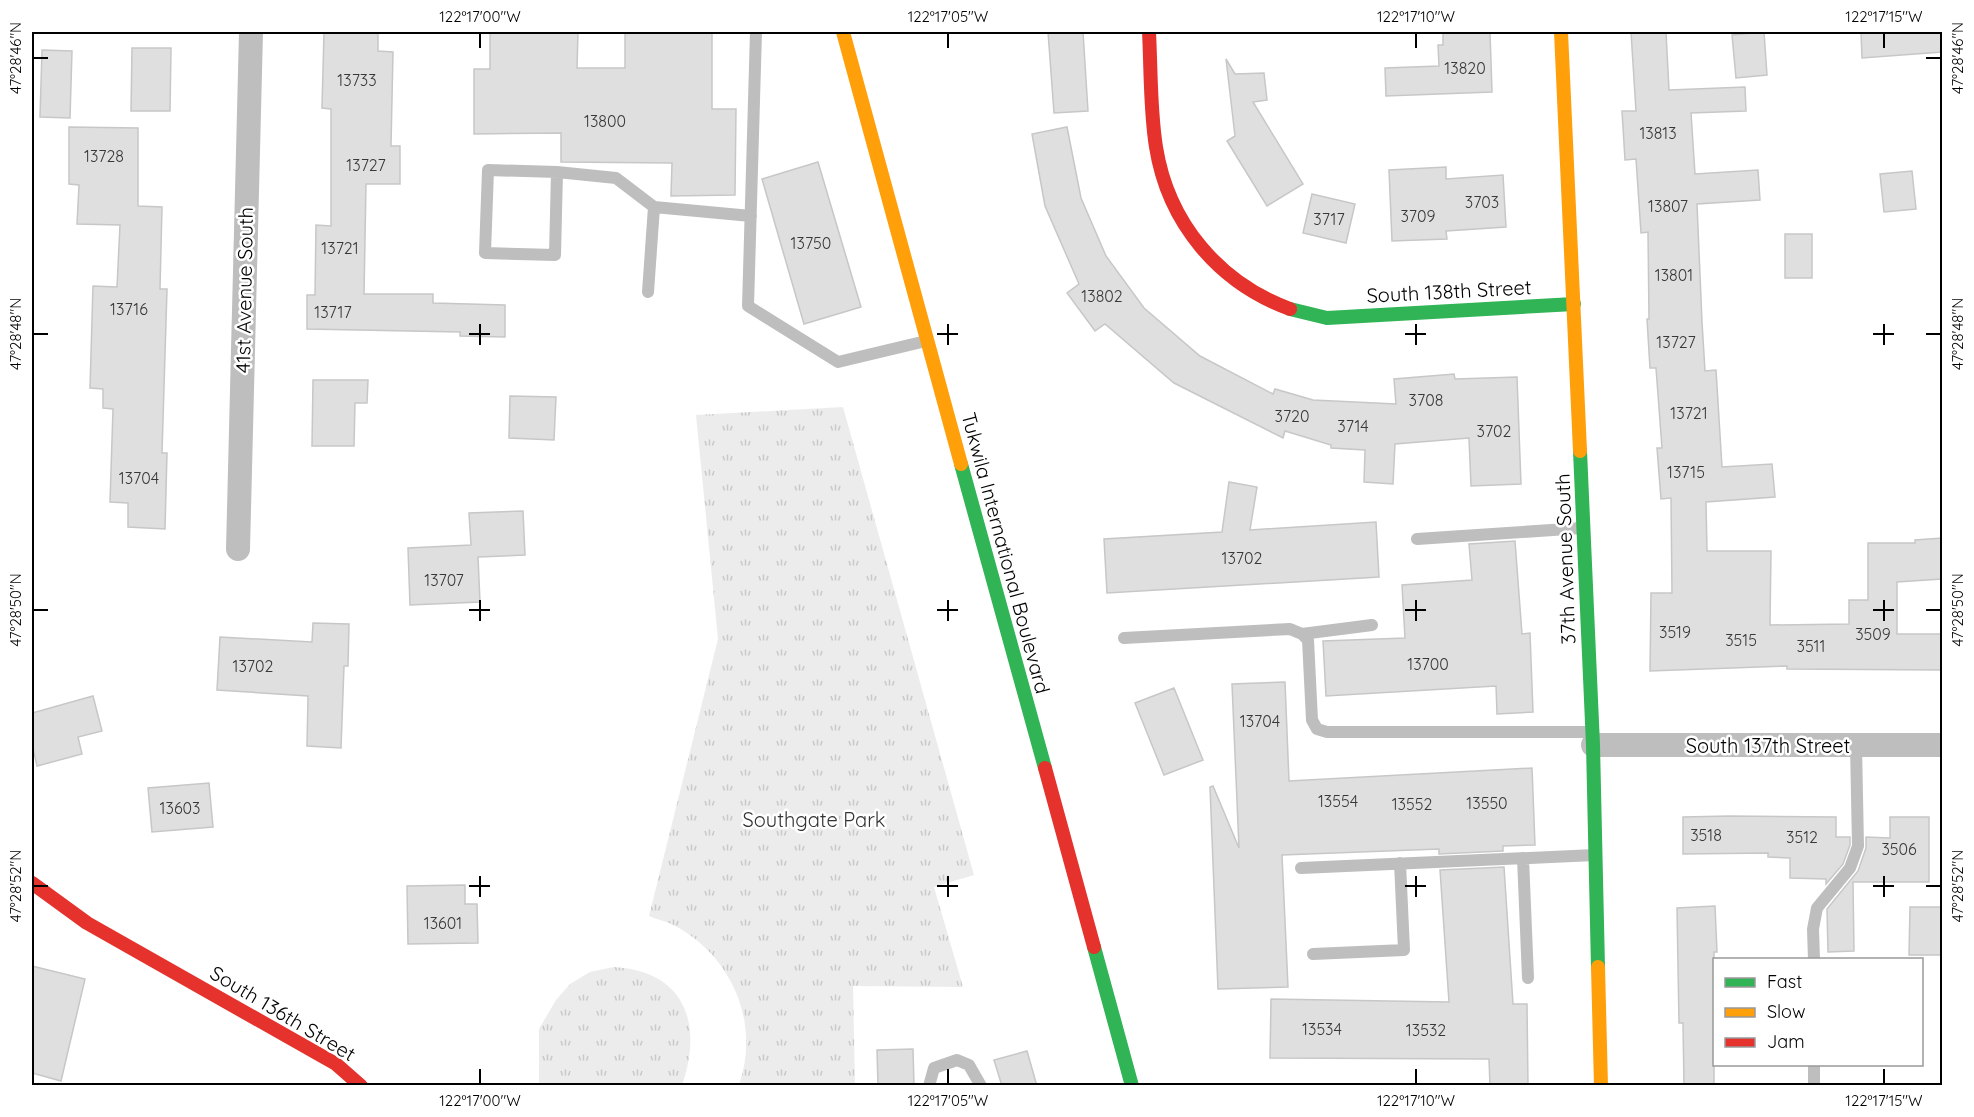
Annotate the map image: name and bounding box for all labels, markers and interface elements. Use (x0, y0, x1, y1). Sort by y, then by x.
text: 122°17'00"W (439, 7, 521, 26)
text: 122°17'05"W (908, 7, 989, 26)
text: 122°17'10"W (1377, 7, 1456, 26)
text: 122°17'15"W (1845, 7, 1923, 26)
text: 47°28'46"N (6, 22, 25, 94)
text: 47°28'46"N (1948, 22, 1967, 94)
house number: 13820 (1444, 58, 1486, 78)
house number: 13733 (337, 70, 377, 90)
house number: 13800 (584, 111, 626, 131)
house number: 13813 (1639, 123, 1677, 143)
house number: 13728 (84, 146, 124, 166)
house number: 13727 (346, 155, 386, 175)
house number: 3703 (1465, 192, 1499, 212)
house number: 13807 (1648, 196, 1688, 216)
house number: 3709 (1400, 206, 1436, 226)
street label: 41st Avenue South (230, 207, 258, 373)
house number: 3717 (1313, 209, 1345, 229)
house number: 13750 (791, 233, 831, 253)
house number: 13721 (321, 238, 359, 258)
house number: 13801 (1655, 265, 1693, 285)
street label: South 138th Street (1366, 274, 1532, 308)
house number: 13802 (1081, 286, 1123, 306)
text: 47°28'48"N (6, 298, 25, 370)
text: 47°28'48"N (1948, 298, 1967, 370)
house number: 13716 (110, 299, 148, 319)
house number: 13717 (314, 302, 352, 322)
house number: 13727 (1656, 332, 1696, 352)
house number: 3708 (1409, 390, 1443, 410)
house number: 13721 (1670, 403, 1708, 423)
house number: 3720 (1275, 406, 1309, 426)
street label: Tukwila International Boulevard (956, 410, 1056, 696)
house number: 3714 (1337, 416, 1369, 436)
house number: 3702 (1477, 421, 1512, 441)
house number: 13715 (1667, 462, 1705, 482)
house number: 13704 (119, 468, 159, 488)
street label: 37th Avenue South (1550, 473, 1580, 645)
house number: 13702 (1222, 548, 1263, 568)
house number: 13707 (424, 570, 464, 590)
text: 47°28'50"N (6, 573, 25, 647)
text: 47°28'50"N (1948, 573, 1967, 647)
house number: 3519 (1659, 622, 1691, 642)
house number: 3509 (1855, 624, 1891, 644)
house number: 3515 (1725, 630, 1757, 650)
house number: 3511 (1797, 636, 1825, 656)
house number: 13700 (1407, 654, 1449, 674)
house number: 13702 (233, 656, 274, 676)
house number: 13704 (1240, 711, 1280, 731)
street label: South 137th Street (1686, 733, 1851, 758)
house number: 13554 (1318, 791, 1358, 811)
house number: 13550 (1466, 793, 1508, 813)
house number: 13552 (1392, 794, 1432, 814)
house number: 13603 (160, 798, 200, 818)
park label: Southgate Park (742, 807, 886, 832)
house number: 3518 (1690, 825, 1722, 845)
house number: 3512 (1786, 827, 1818, 847)
house number: 3506 (1881, 839, 1917, 859)
text: 47°28'52"N (6, 850, 25, 922)
text: 47°28'52"N (1948, 850, 1967, 922)
house number: 13601 (424, 913, 462, 933)
legend (1713, 958, 1923, 1066)
street label: South 136th Street (206, 960, 360, 1066)
text: Fast (1767, 970, 1802, 993)
text: Slow (1767, 1000, 1805, 1023)
house number: 13534 (1302, 1019, 1342, 1039)
house number: 13532 (1406, 1020, 1446, 1040)
text: Jam (1767, 1030, 1805, 1053)
text: 122°17'00"W (439, 1091, 521, 1110)
text: 122°17'05"W (908, 1091, 989, 1110)
text: 122°17'10"W (1377, 1091, 1456, 1110)
text: 122°17'15"W (1845, 1091, 1923, 1110)

